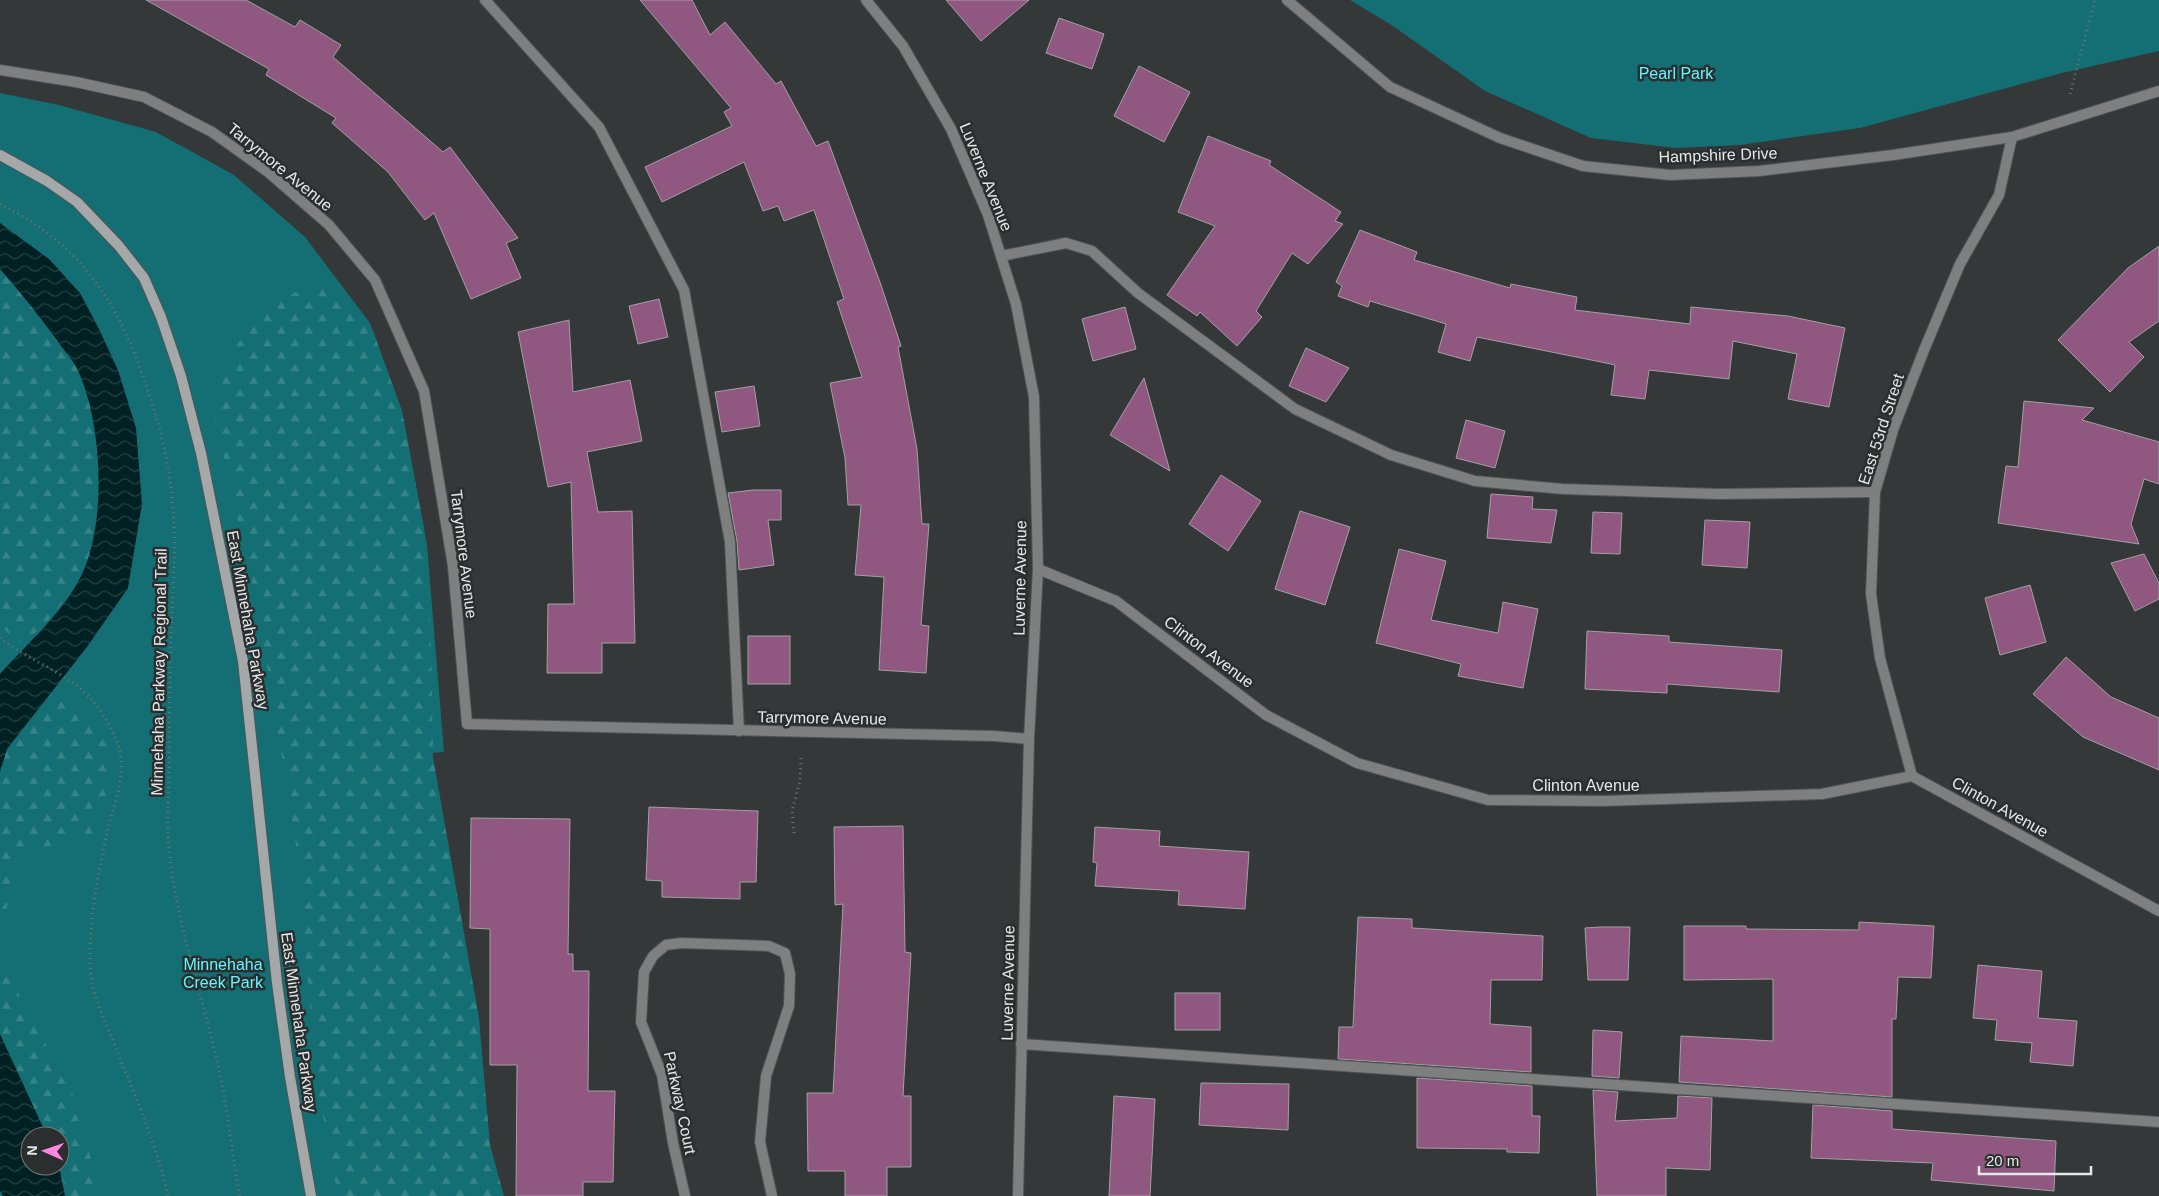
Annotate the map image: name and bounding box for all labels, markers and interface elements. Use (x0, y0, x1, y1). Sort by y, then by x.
park label: Pearl Park (1639, 65, 1714, 82)
street label: Tarrymore Avenue (224, 120, 336, 214)
street label: Luverne Avenue (957, 120, 1016, 234)
street label: Hampshire Drive (1658, 144, 1778, 166)
street label: East 53rd Street (1855, 371, 1907, 487)
street label: Tarrymore Avenue (448, 489, 480, 619)
street label: Luverne Avenue (1010, 520, 1030, 636)
street label: East Minnehaha Parkway (224, 529, 272, 711)
street label: Minnehaha Parkway Regional Trail (148, 548, 170, 796)
street label: Clinton Avenue (1161, 613, 1257, 691)
street label: Tarrymore Avenue (757, 708, 887, 728)
street label: Clinton Avenue (1949, 774, 2051, 841)
street label: Clinton Avenue (1532, 777, 1640, 794)
street label: Luverne Avenue (998, 925, 1018, 1041)
street label: East Minnehaha Parkway (278, 931, 320, 1113)
park label: Minnehaha Creek Park (183, 956, 264, 991)
street label: Parkway Court (661, 1050, 699, 1157)
north arrow (20, 1126, 70, 1176)
scale bar (1979, 1144, 2092, 1176)
text: N (24, 1145, 40, 1156)
text: 20 m (1986, 1152, 2019, 1169)

